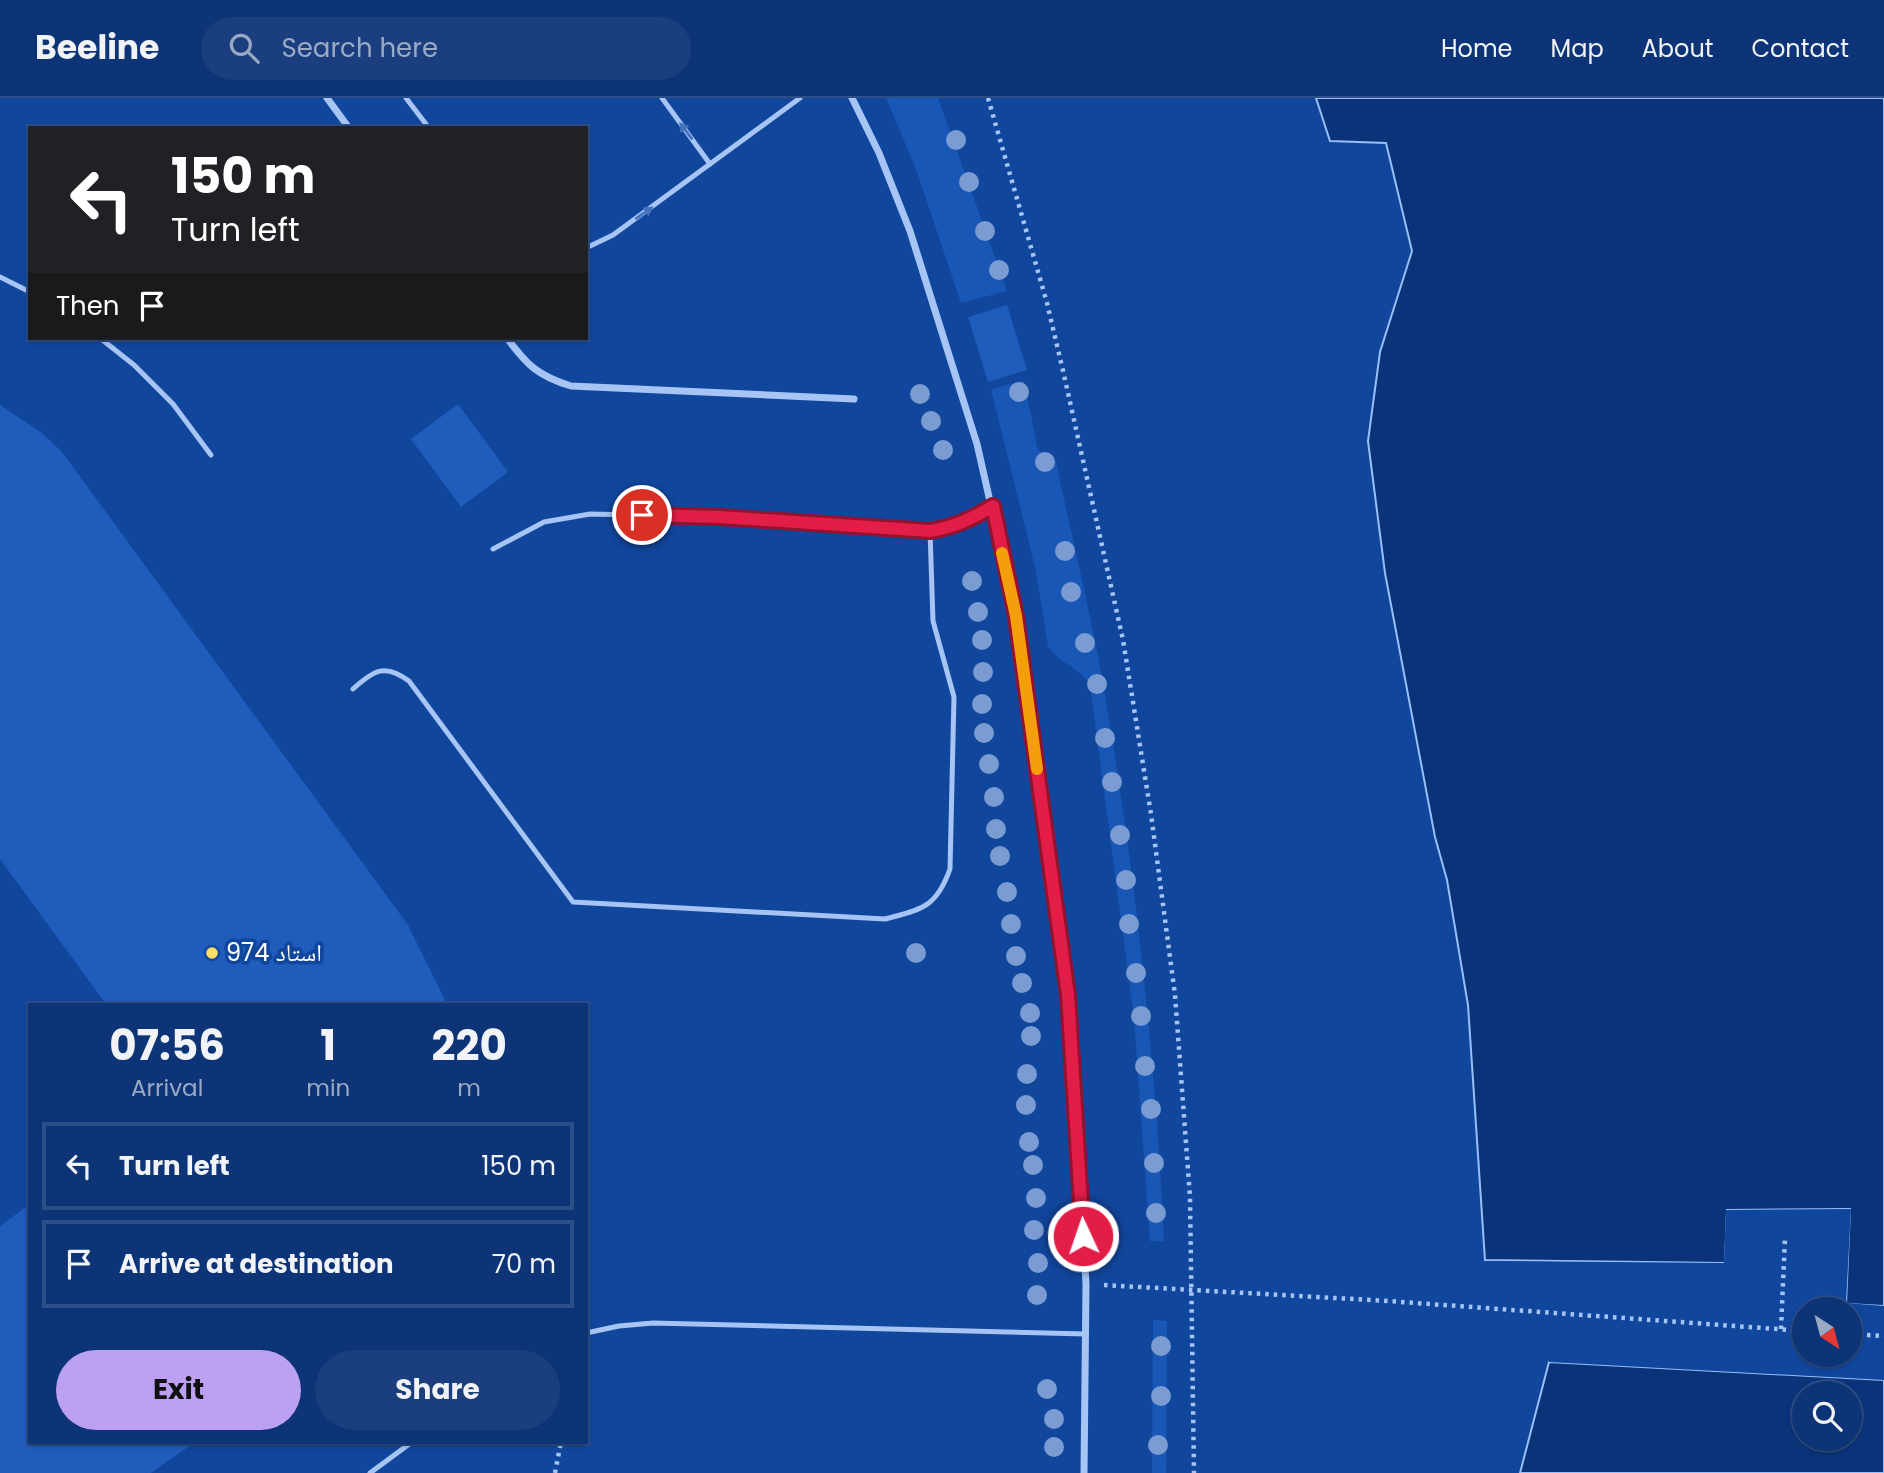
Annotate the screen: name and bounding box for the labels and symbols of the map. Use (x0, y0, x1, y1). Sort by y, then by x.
one-way arrow (679, 122, 693, 140)
one-way arrow (635, 206, 653, 220)
pin (612, 485, 672, 545)
place label: استاد 974 (226, 936, 322, 969)
marker: استاد 974 (204, 945, 220, 961)
position arrow (1046, 1199, 1120, 1273)
north arrow (1792, 1297, 1862, 1367)

